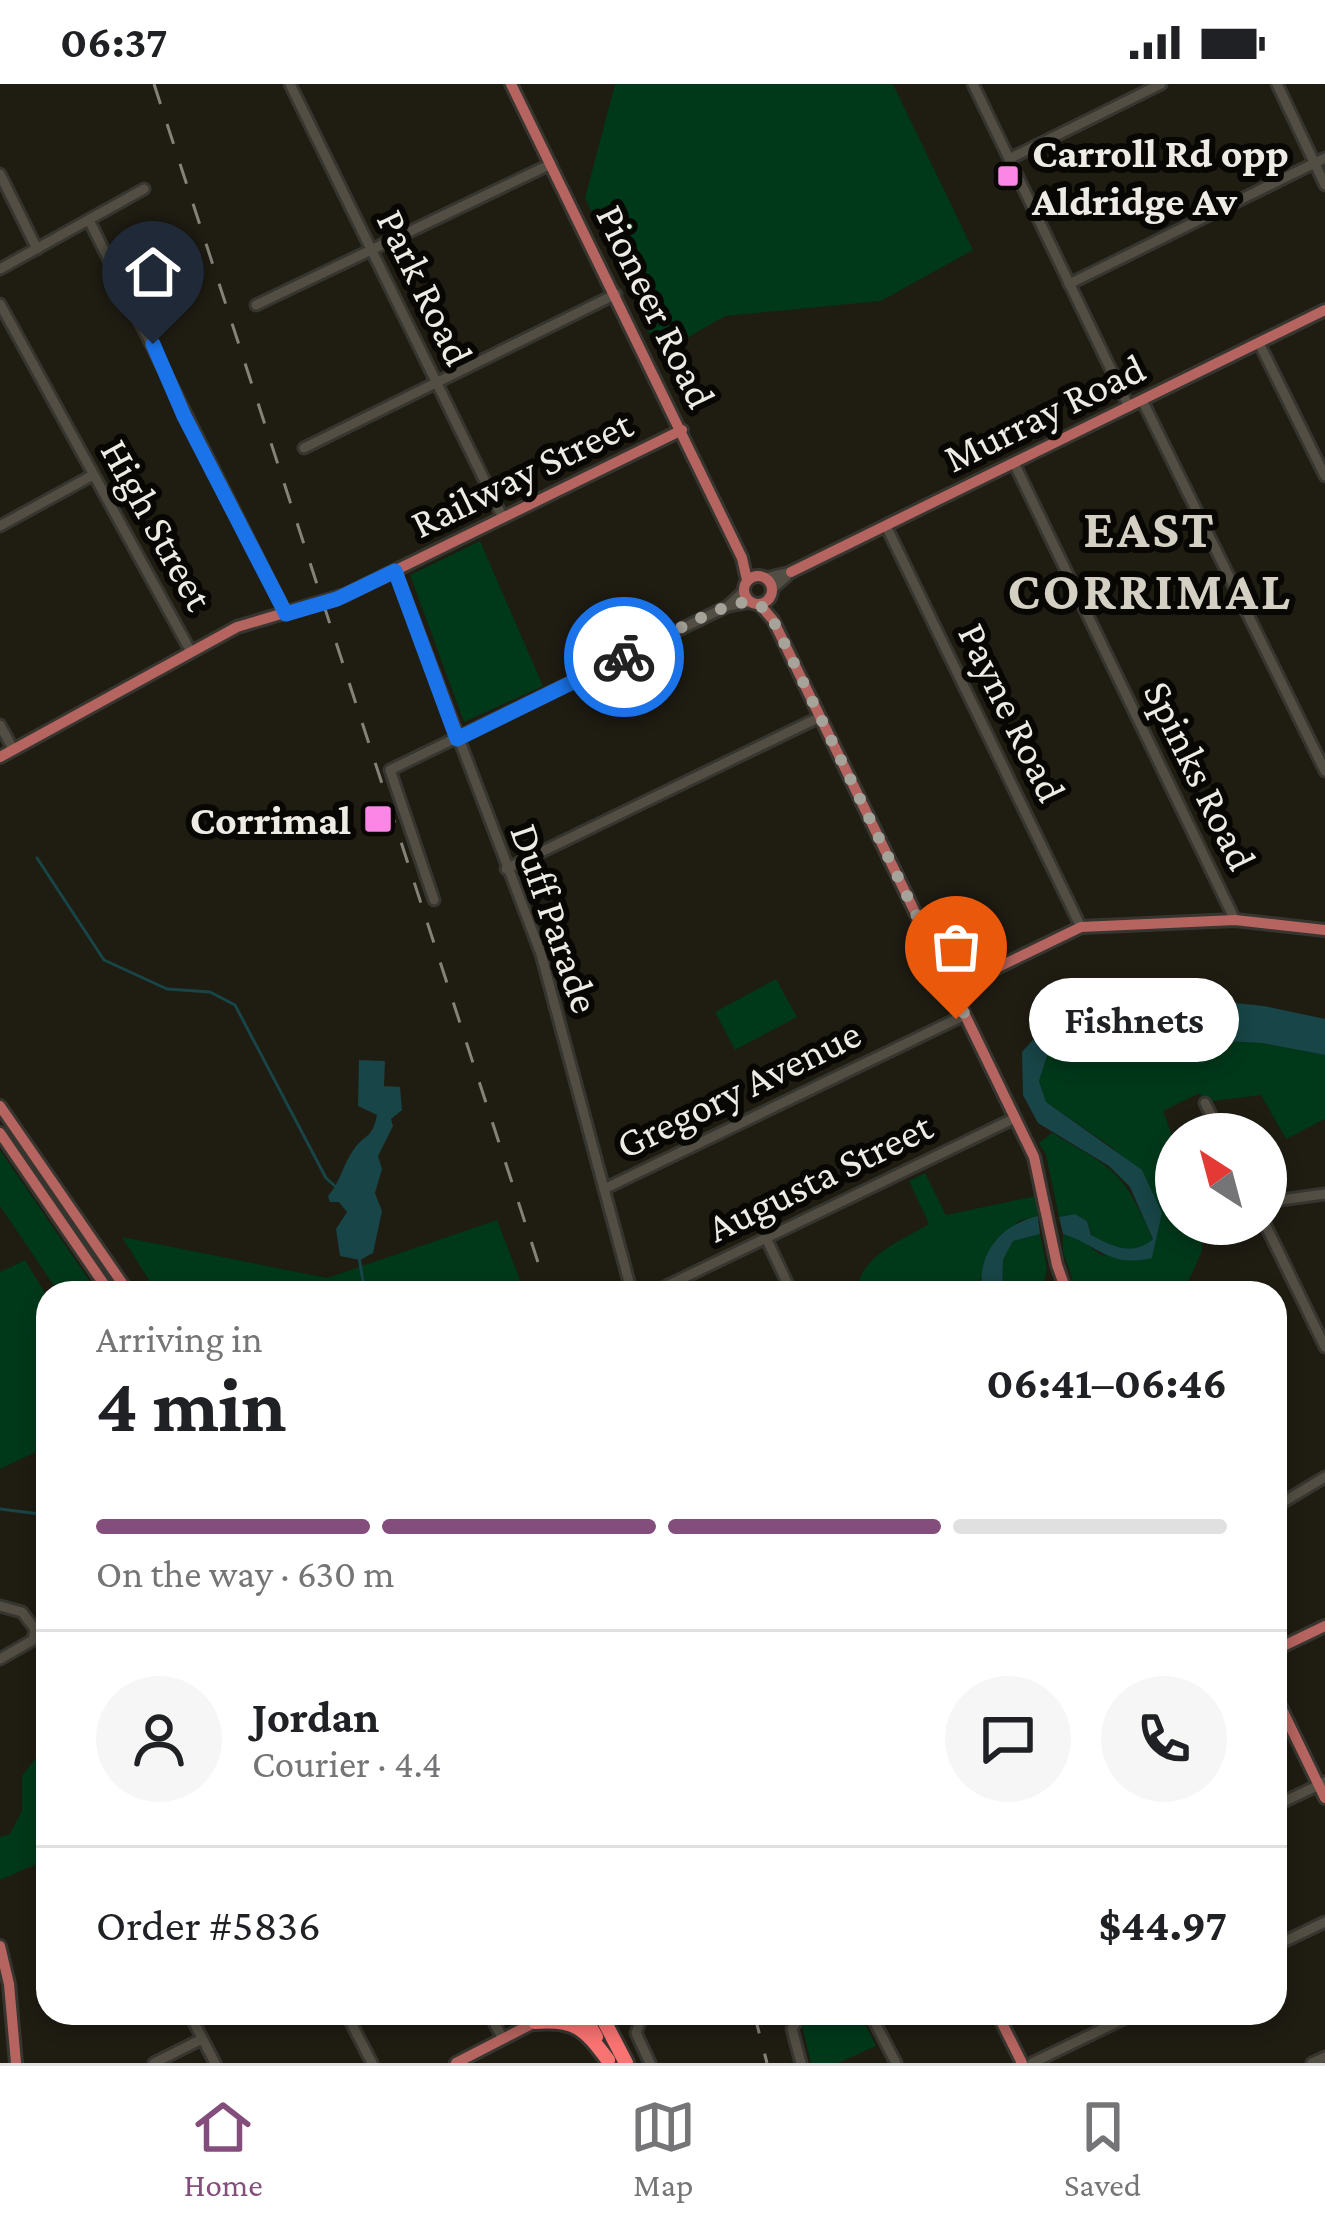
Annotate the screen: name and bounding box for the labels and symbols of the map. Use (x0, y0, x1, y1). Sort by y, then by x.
place label: Carroll Rd opp Aldridge Av (1031, 129, 1289, 224)
marker: Carroll Rd opp Aldridge Av (995, 163, 1021, 189)
street label: Pioneer Road (587, 197, 726, 416)
street label: Park Road (368, 202, 483, 373)
pin (102, 221, 204, 344)
street label: Murray Road (936, 344, 1152, 481)
street label: Railway Street (403, 399, 640, 547)
street label: High Street (92, 431, 224, 619)
district label: EAST CORRIMAL (1007, 499, 1293, 621)
courier (564, 597, 684, 717)
street label: Payne Road (949, 615, 1076, 809)
street label: Spinks Road (1135, 673, 1267, 877)
place label: Corrimal (190, 796, 351, 843)
marker: Corrimal (362, 803, 394, 835)
street label: Duff Parade (501, 817, 610, 1019)
pin (905, 896, 1007, 1019)
callout: Fishnets (1028, 977, 1238, 1061)
street label: Gregory Avenue (608, 1009, 868, 1168)
street label: Augusta Street (699, 1101, 940, 1251)
north arrow (1155, 1113, 1287, 1245)

